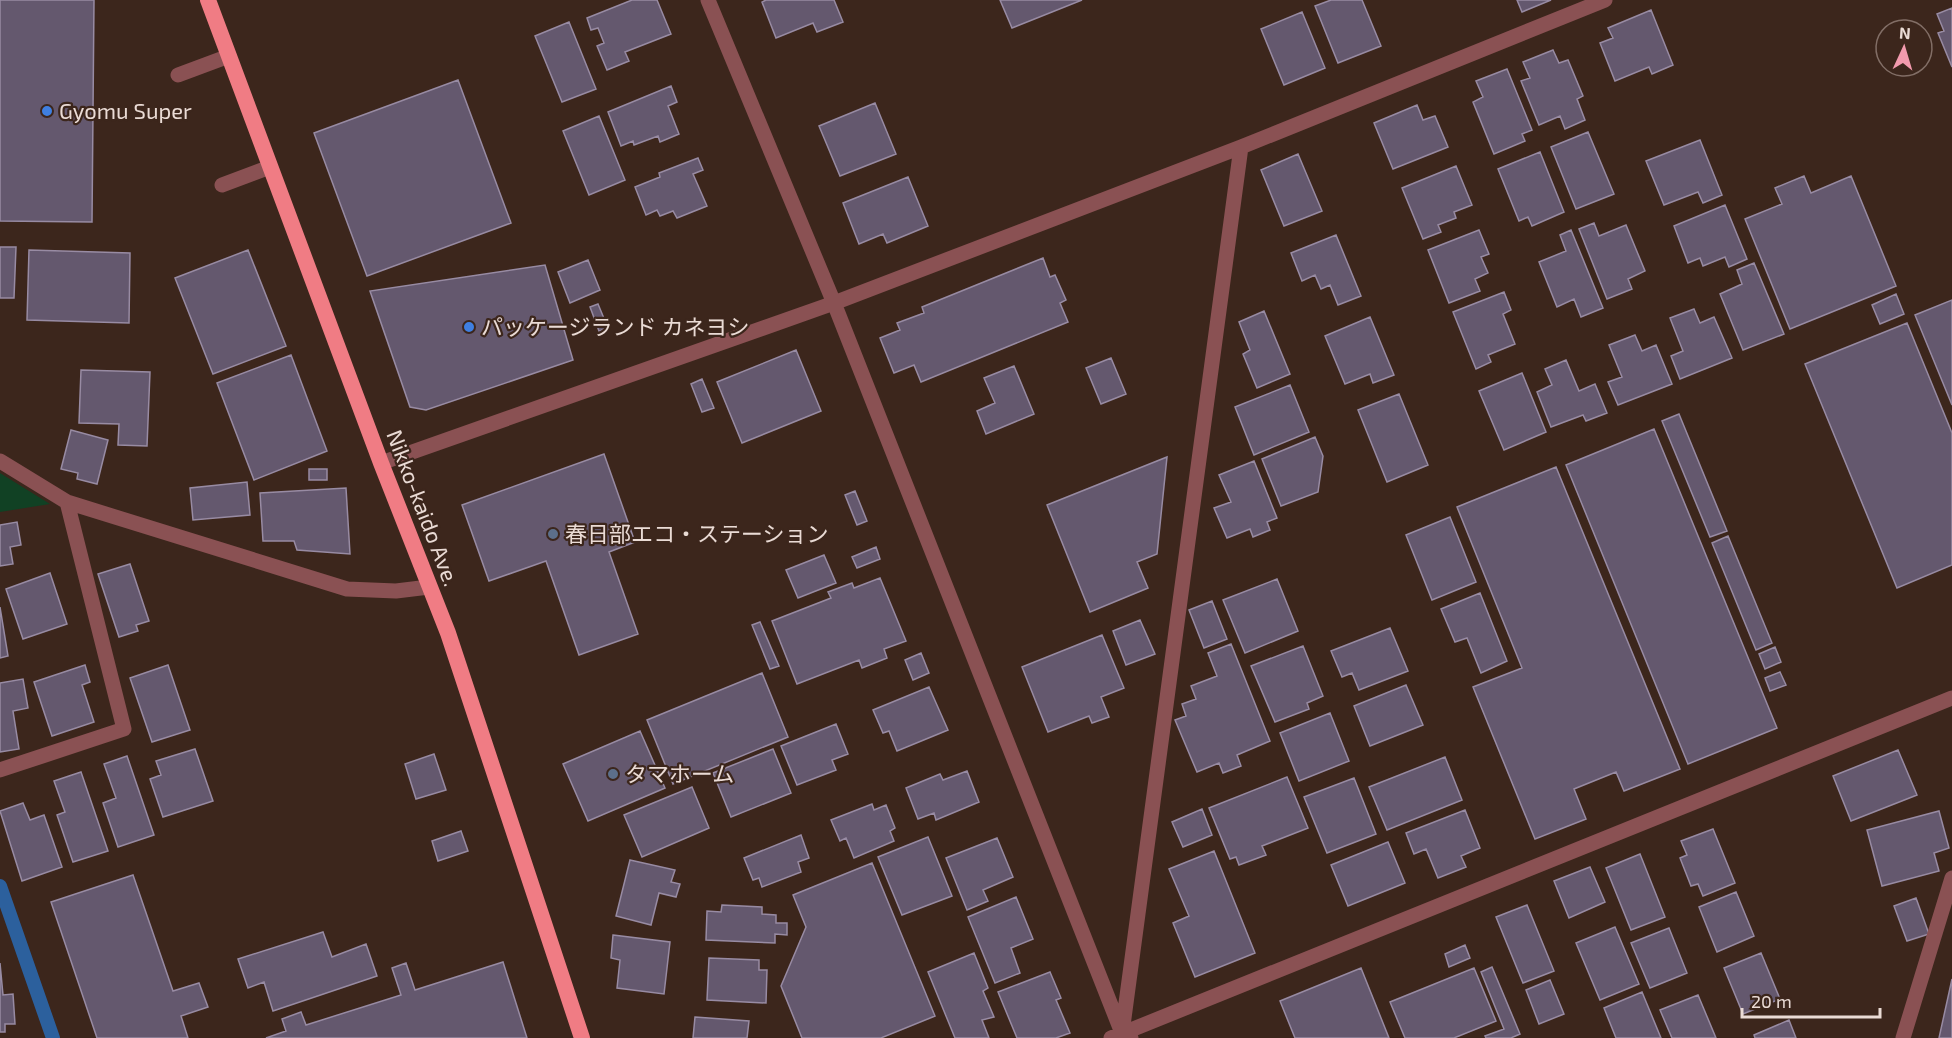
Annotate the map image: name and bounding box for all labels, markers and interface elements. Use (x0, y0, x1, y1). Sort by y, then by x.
north arrow (1874, 18, 1934, 78)
text: N (1899, 23, 1912, 42)
place label: Gyomu Super (59, 97, 192, 123)
marker: Gyomu Super (40, 104, 54, 118)
place label: パッケージランド カネヨシ (481, 313, 749, 339)
marker: パッケージランド カネヨシ (462, 320, 476, 334)
street label: Nikko-kaido Ave. (382, 426, 466, 589)
place label: 春日部エコ・ステーション (565, 520, 829, 546)
marker: 春日部エコ・ステーション (546, 527, 560, 541)
place label: タマホーム (625, 760, 734, 786)
marker: タマホーム (606, 767, 620, 781)
scale bar (1742, 981, 1880, 1019)
text: 20 m (1751, 990, 1792, 1012)

